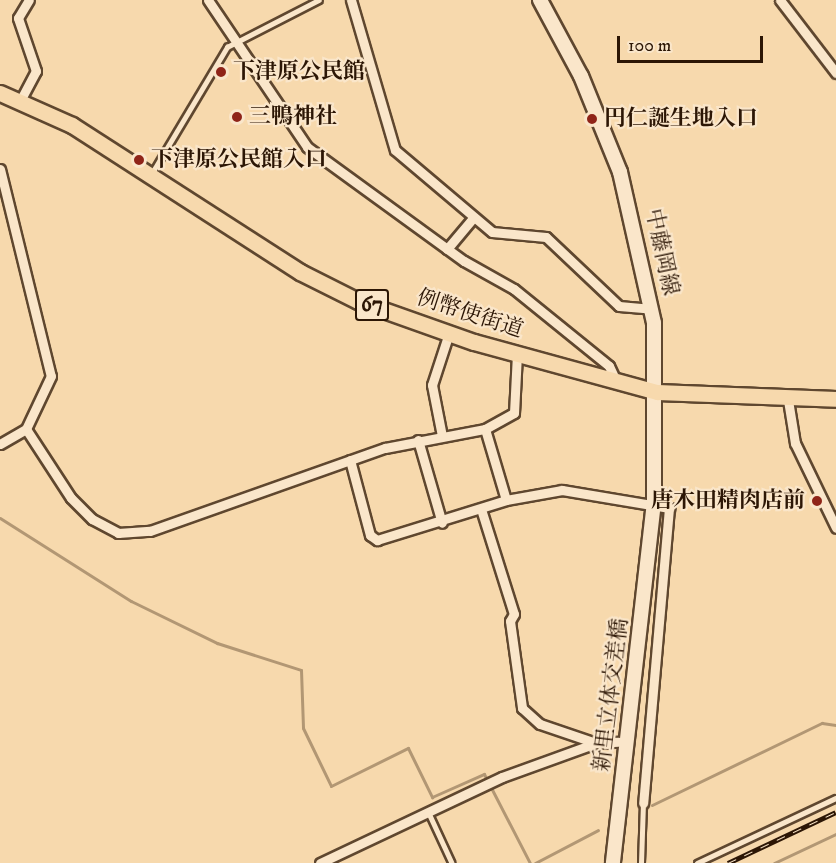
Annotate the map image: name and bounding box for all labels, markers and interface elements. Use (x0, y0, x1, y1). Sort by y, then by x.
scale bar (620, 24, 766, 62)
text: 100 m (628, 35, 671, 57)
place label: 下津原公民館 (233, 59, 365, 85)
marker: 下津原公民館 (214, 65, 228, 79)
place label: 三鴨神社 (249, 104, 337, 130)
place label: 円仁誕生地入口 (604, 106, 758, 132)
marker: 三鴨神社 (230, 110, 244, 124)
marker: 円仁誕生地入口 (585, 112, 599, 126)
place label: 下津原公民館入口 (151, 147, 327, 173)
marker: 下津原公民館入口 (132, 153, 146, 167)
street label: 中藤岡線 (640, 206, 684, 298)
street label: 例幣使街道 (414, 284, 526, 344)
road number: 67 (354, 287, 390, 323)
place label: 唐木田精肉店前 (651, 488, 805, 514)
marker: 唐木田精肉店前 (810, 494, 824, 508)
street label: 新里立体交差橋 (589, 617, 633, 773)

